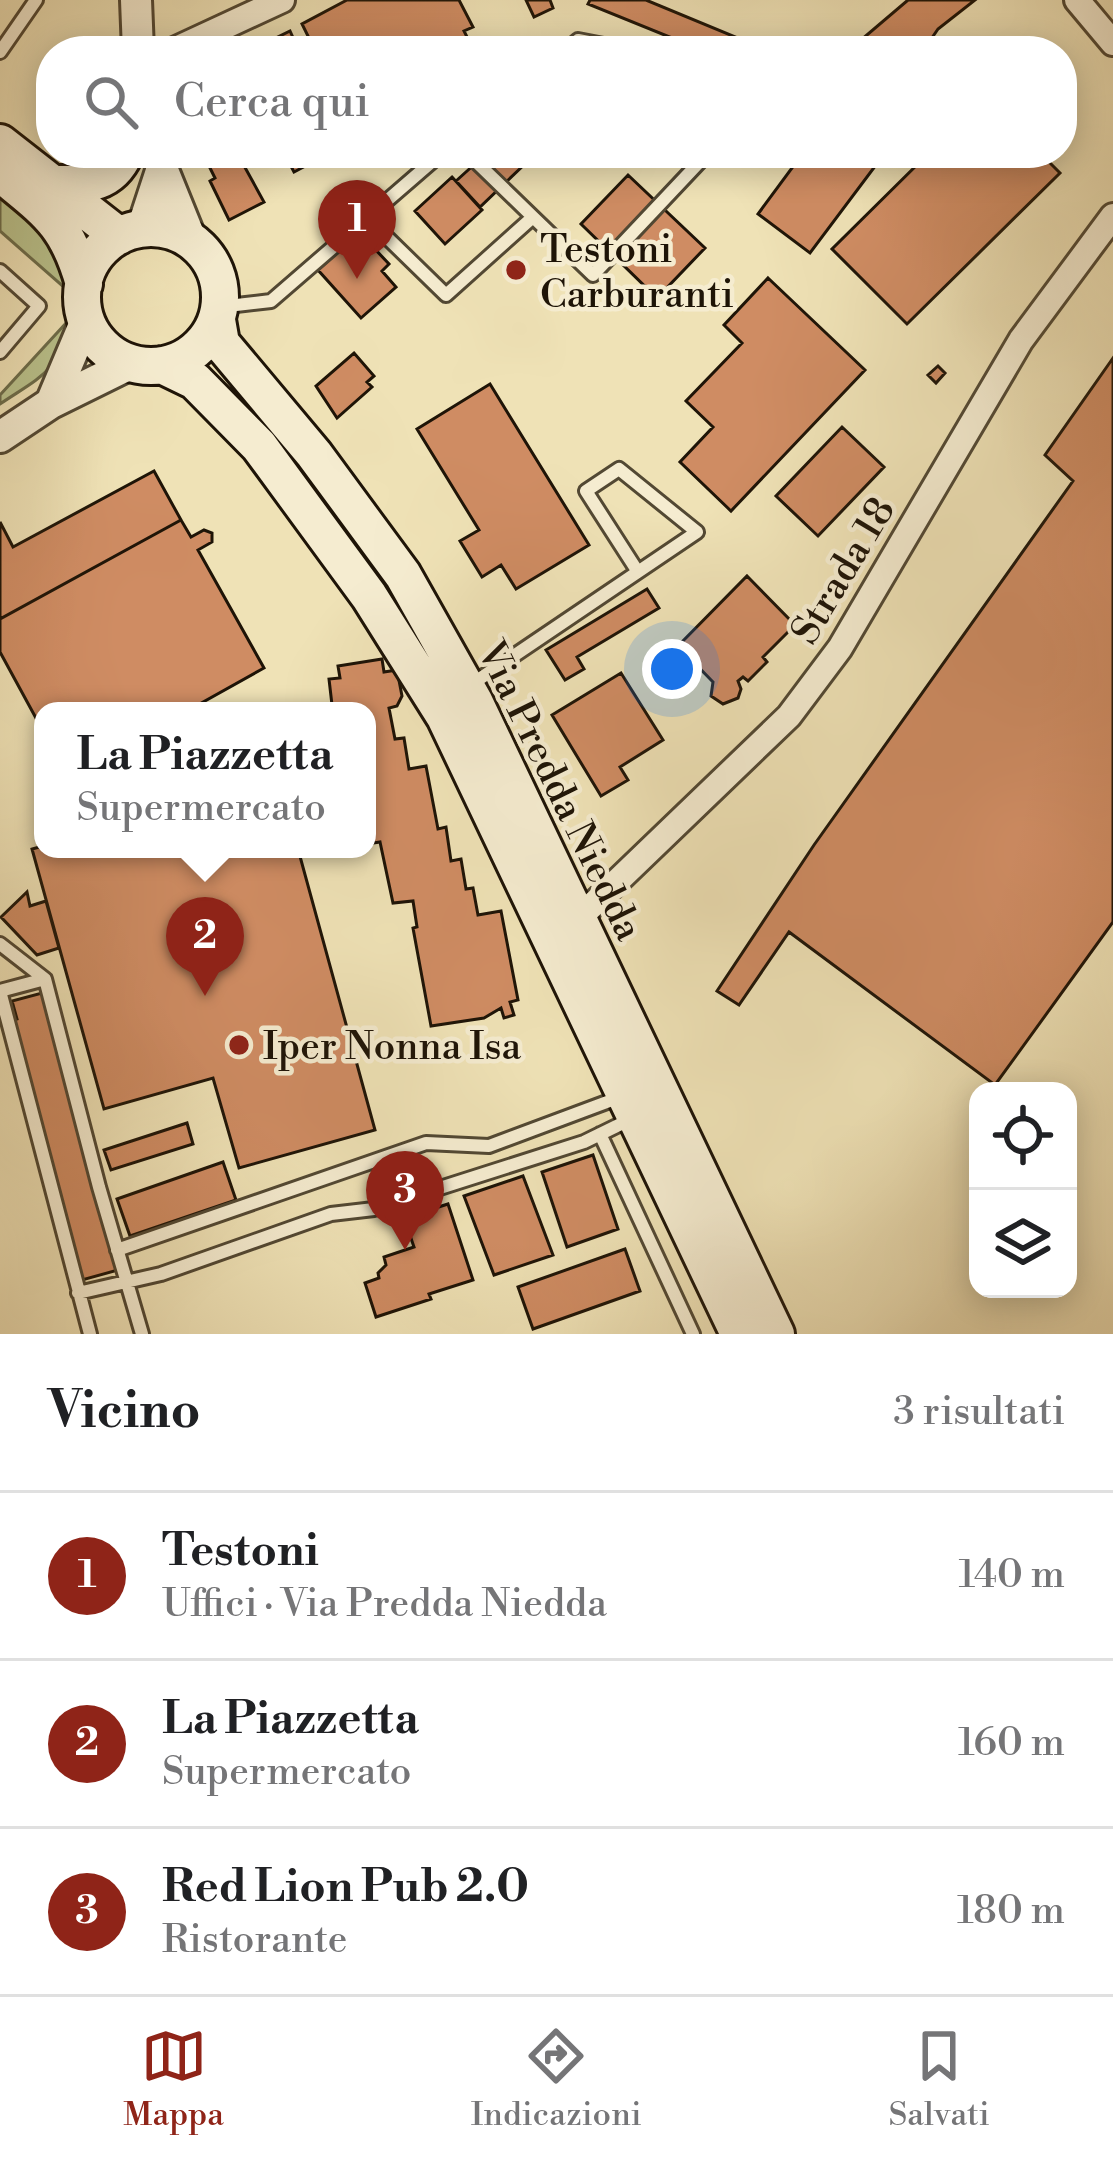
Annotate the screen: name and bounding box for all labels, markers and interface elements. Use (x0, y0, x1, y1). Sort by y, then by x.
search box (36, 36, 1077, 168)
icon: search (78, 69, 144, 135)
text: Cerca qui (174, 74, 370, 131)
pin: 1 (318, 180, 396, 279)
place label: Testoni Carburanti (540, 226, 734, 320)
marker: Testoni Carburanti (503, 257, 529, 283)
street label: Strada 18 (781, 489, 907, 654)
street label: Via Predda Niedda (465, 633, 653, 949)
your location (642, 639, 702, 699)
popup (34, 702, 376, 858)
text: La Piazzetta (77, 727, 333, 784)
text: Supermercato (77, 784, 326, 833)
pin: 2 (166, 897, 244, 996)
place label: Iper Nonna Isa (263, 1023, 521, 1072)
marker: Iper Nonna Isa (226, 1032, 252, 1058)
map controls (969, 1082, 1077, 1298)
button: locate (969, 1082, 1077, 1190)
pin: 3 (366, 1151, 444, 1250)
button: layers (969, 1190, 1077, 1298)
text: Vicino (48, 1380, 201, 1444)
text: 3 risultati (893, 1388, 1065, 1437)
text: Testoni (162, 1523, 319, 1580)
text: 1 (78, 1551, 96, 1600)
text: 140 m (958, 1551, 1065, 1600)
text: Uffici · Via Predda Niedda (162, 1580, 607, 1629)
text: La Piazzetta (162, 1691, 419, 1748)
text: 2 (75, 1719, 99, 1768)
text: 160 m (958, 1719, 1065, 1768)
text: Supermercato (162, 1748, 411, 1797)
text: Red Lion Pub 2.0 (162, 1859, 529, 1916)
text: 3 (75, 1887, 99, 1936)
text: 180 m (957, 1887, 1065, 1936)
text: Ristorante (162, 1916, 347, 1965)
tab: Mappa (123, 2023, 224, 2136)
tab: Indicazioni (471, 2023, 642, 2136)
tab: Salvati (888, 2023, 990, 2136)

